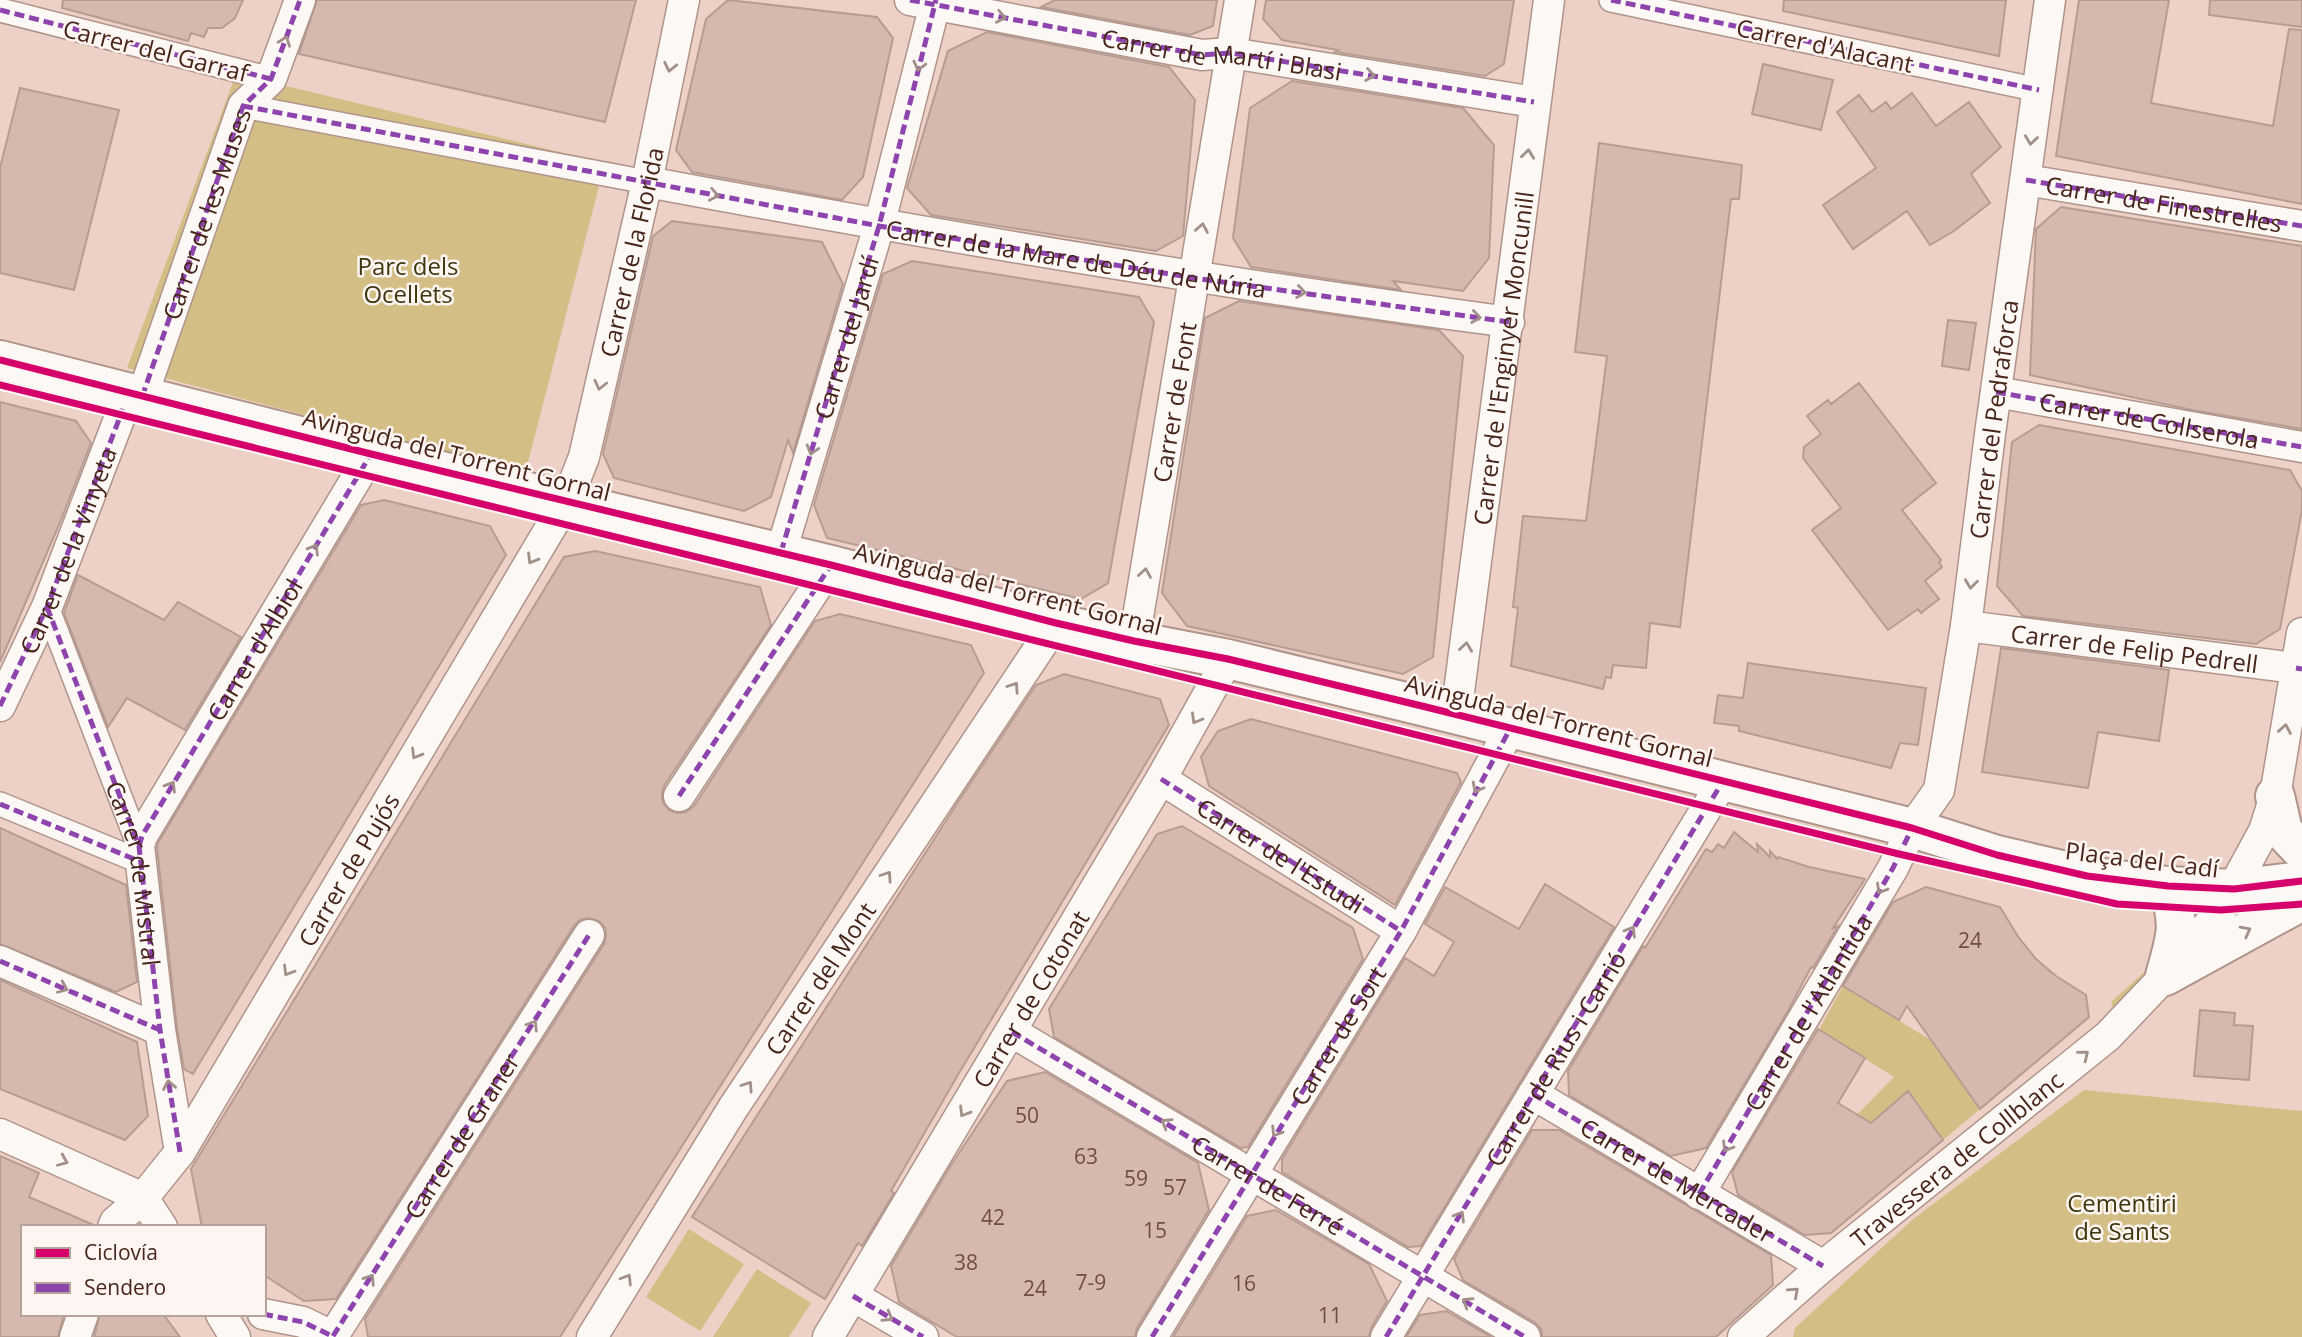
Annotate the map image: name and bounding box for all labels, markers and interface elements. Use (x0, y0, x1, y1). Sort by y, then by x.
one-way arrow (995, 8, 1007, 23)
street label: Carrer d'Alacant (1733, 10, 1917, 80)
street label: Carrer del Garraf (60, 11, 254, 89)
street label: Carrer de Martí i Blasi (1099, 20, 1344, 87)
one-way arrow (277, 36, 291, 48)
one-way arrow (913, 60, 927, 72)
one-way arrow (663, 61, 678, 73)
one-way arrow (1364, 67, 1376, 82)
street label: Carrer de les Muses (154, 103, 258, 324)
one-way arrow (2024, 135, 2039, 146)
street label: Carrer de la Florida (591, 144, 670, 360)
one-way arrow (1521, 149, 1536, 160)
street label: Carrer de Finestrelles (2043, 167, 2285, 239)
one-way arrow (708, 186, 720, 201)
street label: Carrer de l'Enginyer Moncunill (1464, 189, 1541, 527)
street label: Carrer de la Mare de Déu de Núria (884, 211, 1269, 304)
one-way arrow (1194, 222, 1209, 234)
park label: Parc dels Ocellets (358, 249, 458, 310)
street label: Carrer del Jardí (805, 251, 886, 423)
one-way arrow (1295, 285, 1307, 300)
street label: Carrer del Pedraforca (1961, 297, 2025, 541)
one-way arrow (1470, 310, 1482, 325)
street label: Carrer de Font (1144, 320, 1203, 485)
one-way arrow (594, 379, 608, 391)
street label: Carrer de Collserola (2037, 384, 2262, 455)
street label: Avinguda del Torrent Gornal (299, 400, 615, 508)
street label: Carrer de la Vinyeta (11, 442, 123, 659)
one-way arrow (805, 444, 820, 456)
street label: Avinguda del Torrent Gornal (850, 534, 1166, 642)
one-way arrow (306, 544, 319, 557)
one-way arrow (527, 551, 540, 564)
one-way arrow (1137, 568, 1152, 579)
street label: Carrer d'Albiol (199, 572, 309, 727)
one-way arrow (1964, 579, 1979, 590)
street label: Carrer de Felip Pedrell (2009, 615, 2260, 680)
one-way arrow (1458, 642, 1473, 653)
street label: Avinguda del Torrent Gornal (1401, 666, 1717, 774)
one-way arrow (1005, 682, 1018, 695)
one-way arrow (1191, 712, 1204, 724)
one-way arrow (2277, 723, 2292, 735)
one-way arrow (411, 747, 424, 760)
street label: Carrer de Mistral (99, 776, 169, 967)
one-way arrow (163, 781, 176, 794)
one-way arrow (1472, 781, 1486, 794)
street label: Carrer de Pujós (289, 786, 406, 952)
street label: Carrer de l'Estudi (1191, 790, 1371, 920)
street label: Plaça del Cadí (2063, 833, 2222, 885)
one-way arrow (879, 871, 892, 884)
one-way arrow (1876, 881, 1889, 894)
street label: Carrer del Mont (757, 895, 882, 1061)
street label: Carrer de Cotonat (964, 904, 1096, 1094)
street label: Carrer de l'Atlàntida (1736, 907, 1879, 1116)
one-way arrow (1623, 925, 1636, 938)
house number: 24 (1958, 926, 1982, 954)
one-way arrow (2239, 926, 2251, 939)
street label: Carrer de Rius i Carrió (1477, 944, 1633, 1172)
street label: Carrer de Sort (1282, 959, 1392, 1111)
one-way arrow (283, 964, 296, 977)
one-way arrow (55, 980, 68, 994)
one-way arrow (524, 1020, 537, 1033)
street label: Carrer de Graner (396, 1046, 526, 1225)
one-way arrow (2076, 1051, 2089, 1063)
street label: Travessera de Collblanc (1843, 1063, 2069, 1254)
one-way arrow (162, 1079, 177, 1091)
one-way arrow (740, 1081, 752, 1094)
house number: 50 (1015, 1101, 1039, 1129)
one-way arrow (959, 1104, 972, 1117)
street label: Carrer de Mercader (1575, 1109, 1781, 1250)
one-way arrow (1160, 1118, 1173, 1131)
one-way arrow (1271, 1125, 1284, 1138)
street label: Carrer de Ferré (1186, 1126, 1350, 1242)
one-way arrow (1722, 1140, 1735, 1153)
house number: 63 (1074, 1142, 1098, 1170)
one-way arrow (56, 1152, 68, 1166)
house number: 59 (1124, 1164, 1148, 1192)
house number: 57 (1163, 1173, 1187, 1201)
park label: Cementiri de Sants (2067, 1186, 2177, 1247)
house number: 42 (981, 1203, 1005, 1231)
one-way arrow (1451, 1211, 1464, 1224)
house number: 15 (1143, 1216, 1167, 1244)
legend (21, 1225, 266, 1316)
text: Ciclovía (84, 1238, 158, 1266)
house number: 38 (954, 1248, 978, 1276)
house number: 7-9 (1076, 1268, 1106, 1296)
house number: 16 (1232, 1269, 1256, 1297)
text: Sendero (84, 1273, 166, 1301)
one-way arrow (362, 1273, 375, 1286)
one-way arrow (619, 1274, 632, 1287)
house number: 24 (1023, 1274, 1047, 1302)
one-way arrow (1786, 1288, 1799, 1300)
one-way arrow (1461, 1297, 1474, 1310)
house number: 11 (1318, 1301, 1342, 1329)
one-way arrow (880, 1308, 893, 1321)

